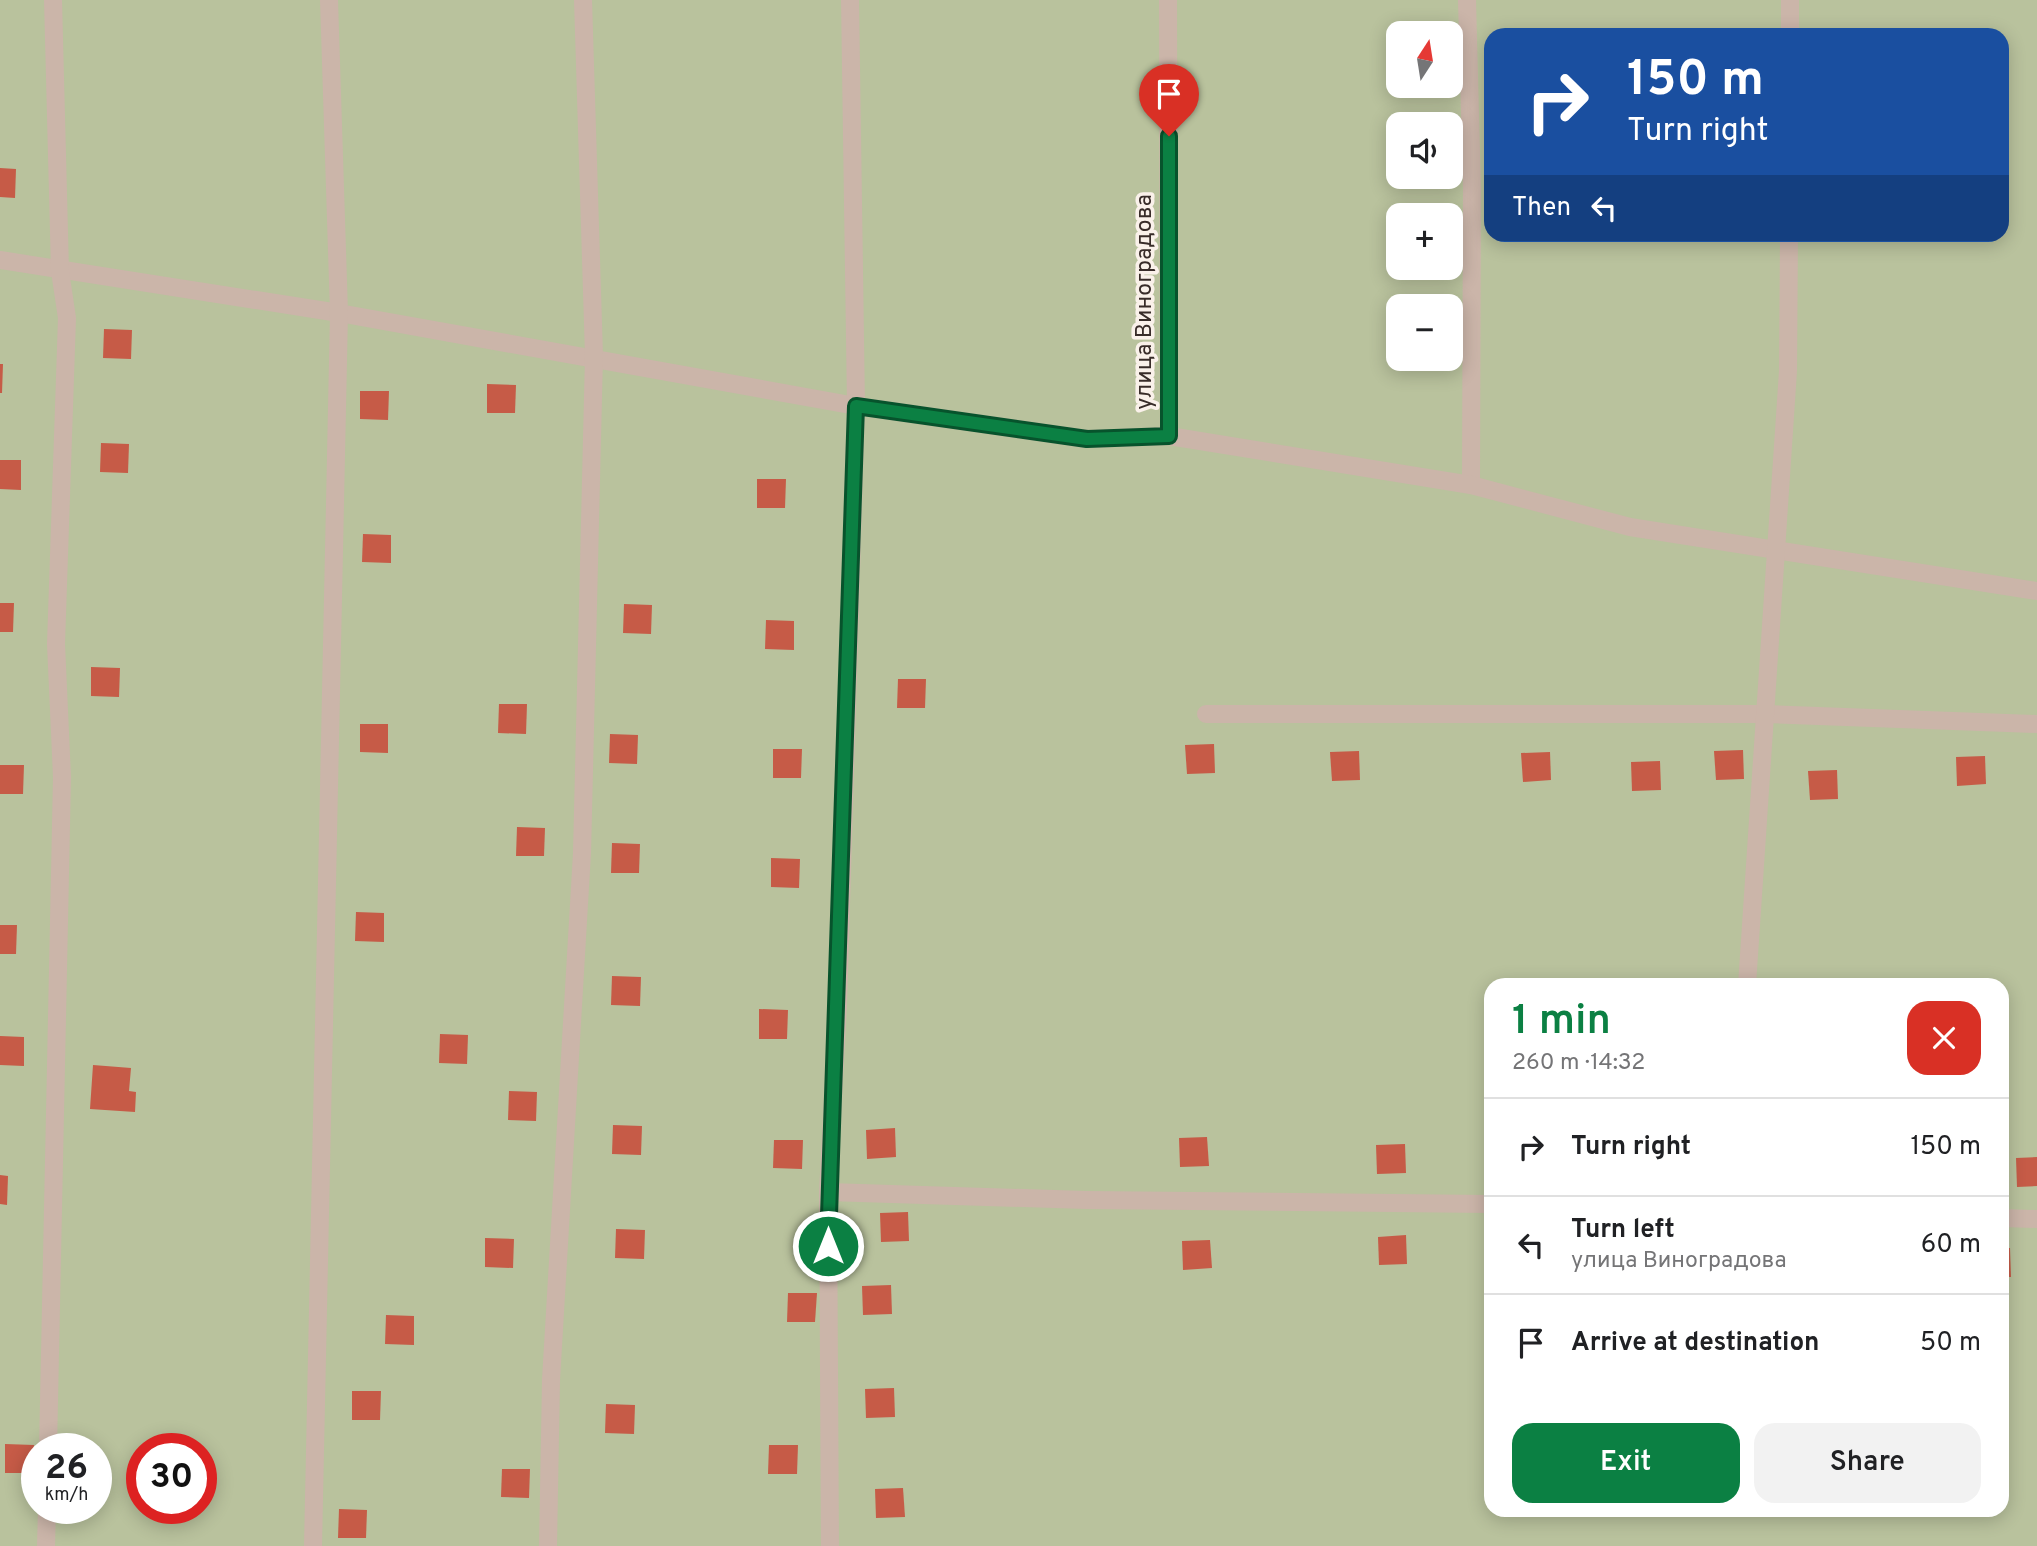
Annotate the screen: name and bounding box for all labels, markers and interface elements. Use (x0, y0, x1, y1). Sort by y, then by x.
north arrow (1386, 21, 1463, 98)
map controls (1386, 21, 1463, 371)
text: 150 m (1627, 51, 1764, 113)
icon: right (1512, 56, 1603, 147)
pin (1139, 64, 1199, 136)
icon: arrive (1150, 75, 1188, 113)
button: sound (1386, 112, 1463, 189)
text: Turn right (1627, 112, 1769, 152)
icon: left (1585, 189, 1623, 227)
text: Then (1512, 192, 1571, 225)
street label: улица Виноградова (1131, 194, 1160, 410)
button: + (1386, 203, 1463, 280)
button: − (1386, 294, 1463, 371)
text: 1 min (1512, 996, 1611, 1049)
button: close (1907, 1001, 1981, 1075)
text: 260 m · 14:32 (1512, 1049, 1645, 1078)
icon: right (1512, 1128, 1550, 1166)
text: Turn right (1571, 1131, 1691, 1164)
text: 150 m (1910, 1131, 1981, 1164)
position arrow (791, 1209, 865, 1283)
text: Turn left (1571, 1214, 1675, 1247)
icon: left (1512, 1226, 1550, 1264)
text: 60 m (1921, 1229, 1981, 1262)
text: улица Виноградова (1571, 1247, 1787, 1276)
icon: arrive (1512, 1324, 1550, 1362)
text: Arrive at destination (1571, 1327, 1819, 1360)
text: 50 m (1920, 1327, 1981, 1360)
button: Exit (1512, 1423, 1740, 1503)
button: Share (1754, 1423, 1981, 1503)
speed limit sign: 30 (126, 1433, 217, 1524)
text: 26 (45, 1447, 88, 1491)
text: km/h (45, 1484, 88, 1507)

